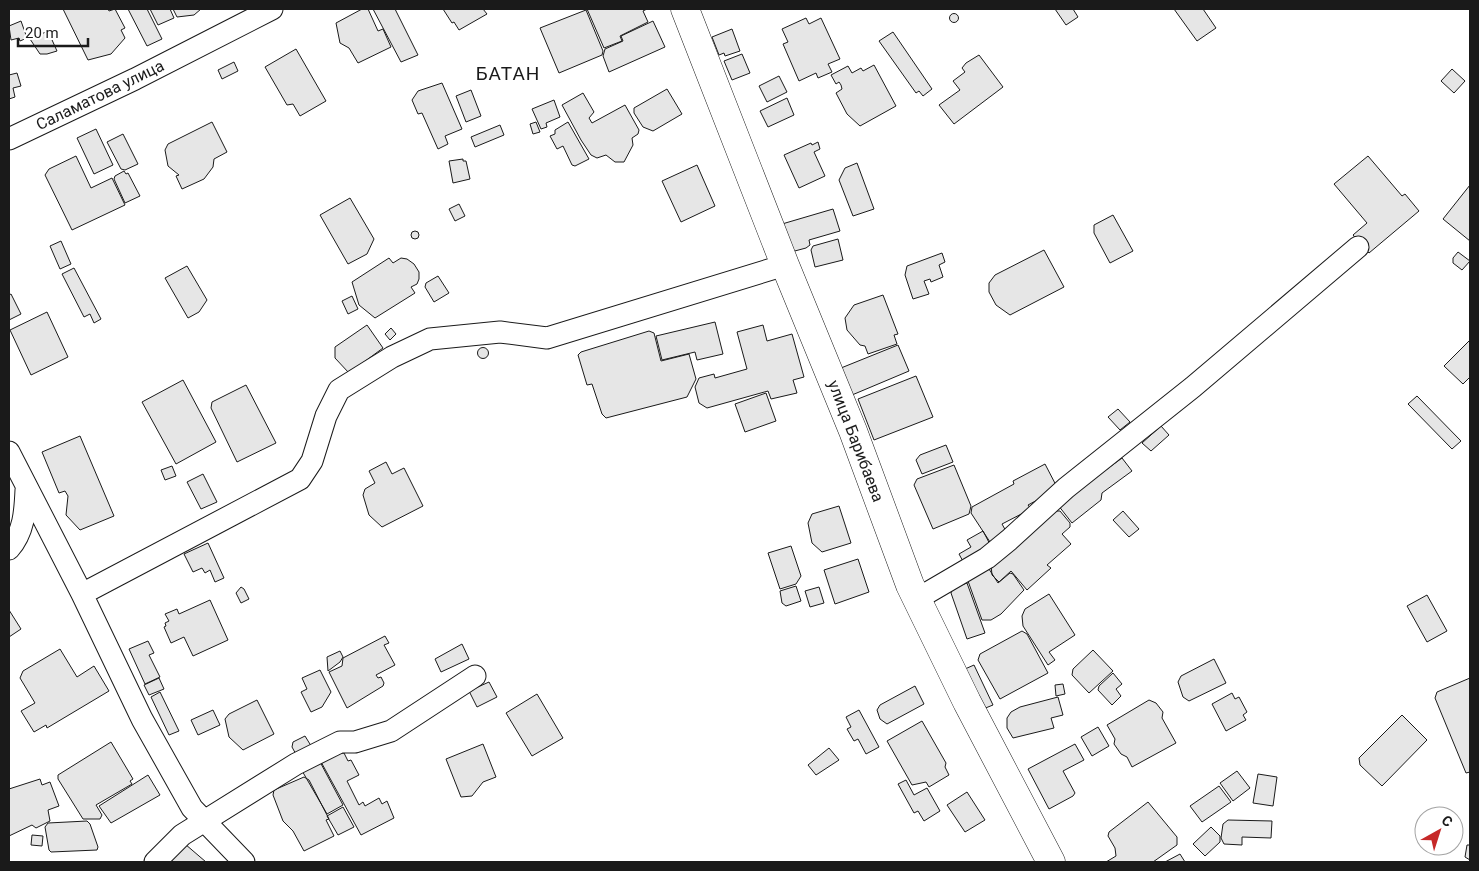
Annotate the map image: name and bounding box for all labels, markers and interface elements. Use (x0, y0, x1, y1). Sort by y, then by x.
scale bar (18, 15, 88, 47)
text: 20 m (25, 24, 59, 42)
street label: Саламатова улица (33, 56, 167, 134)
district label: БАТАН (476, 62, 540, 85)
street label: улица Барибаева (824, 377, 888, 505)
north arrow (1414, 806, 1464, 856)
text: С (1439, 812, 1456, 830)

